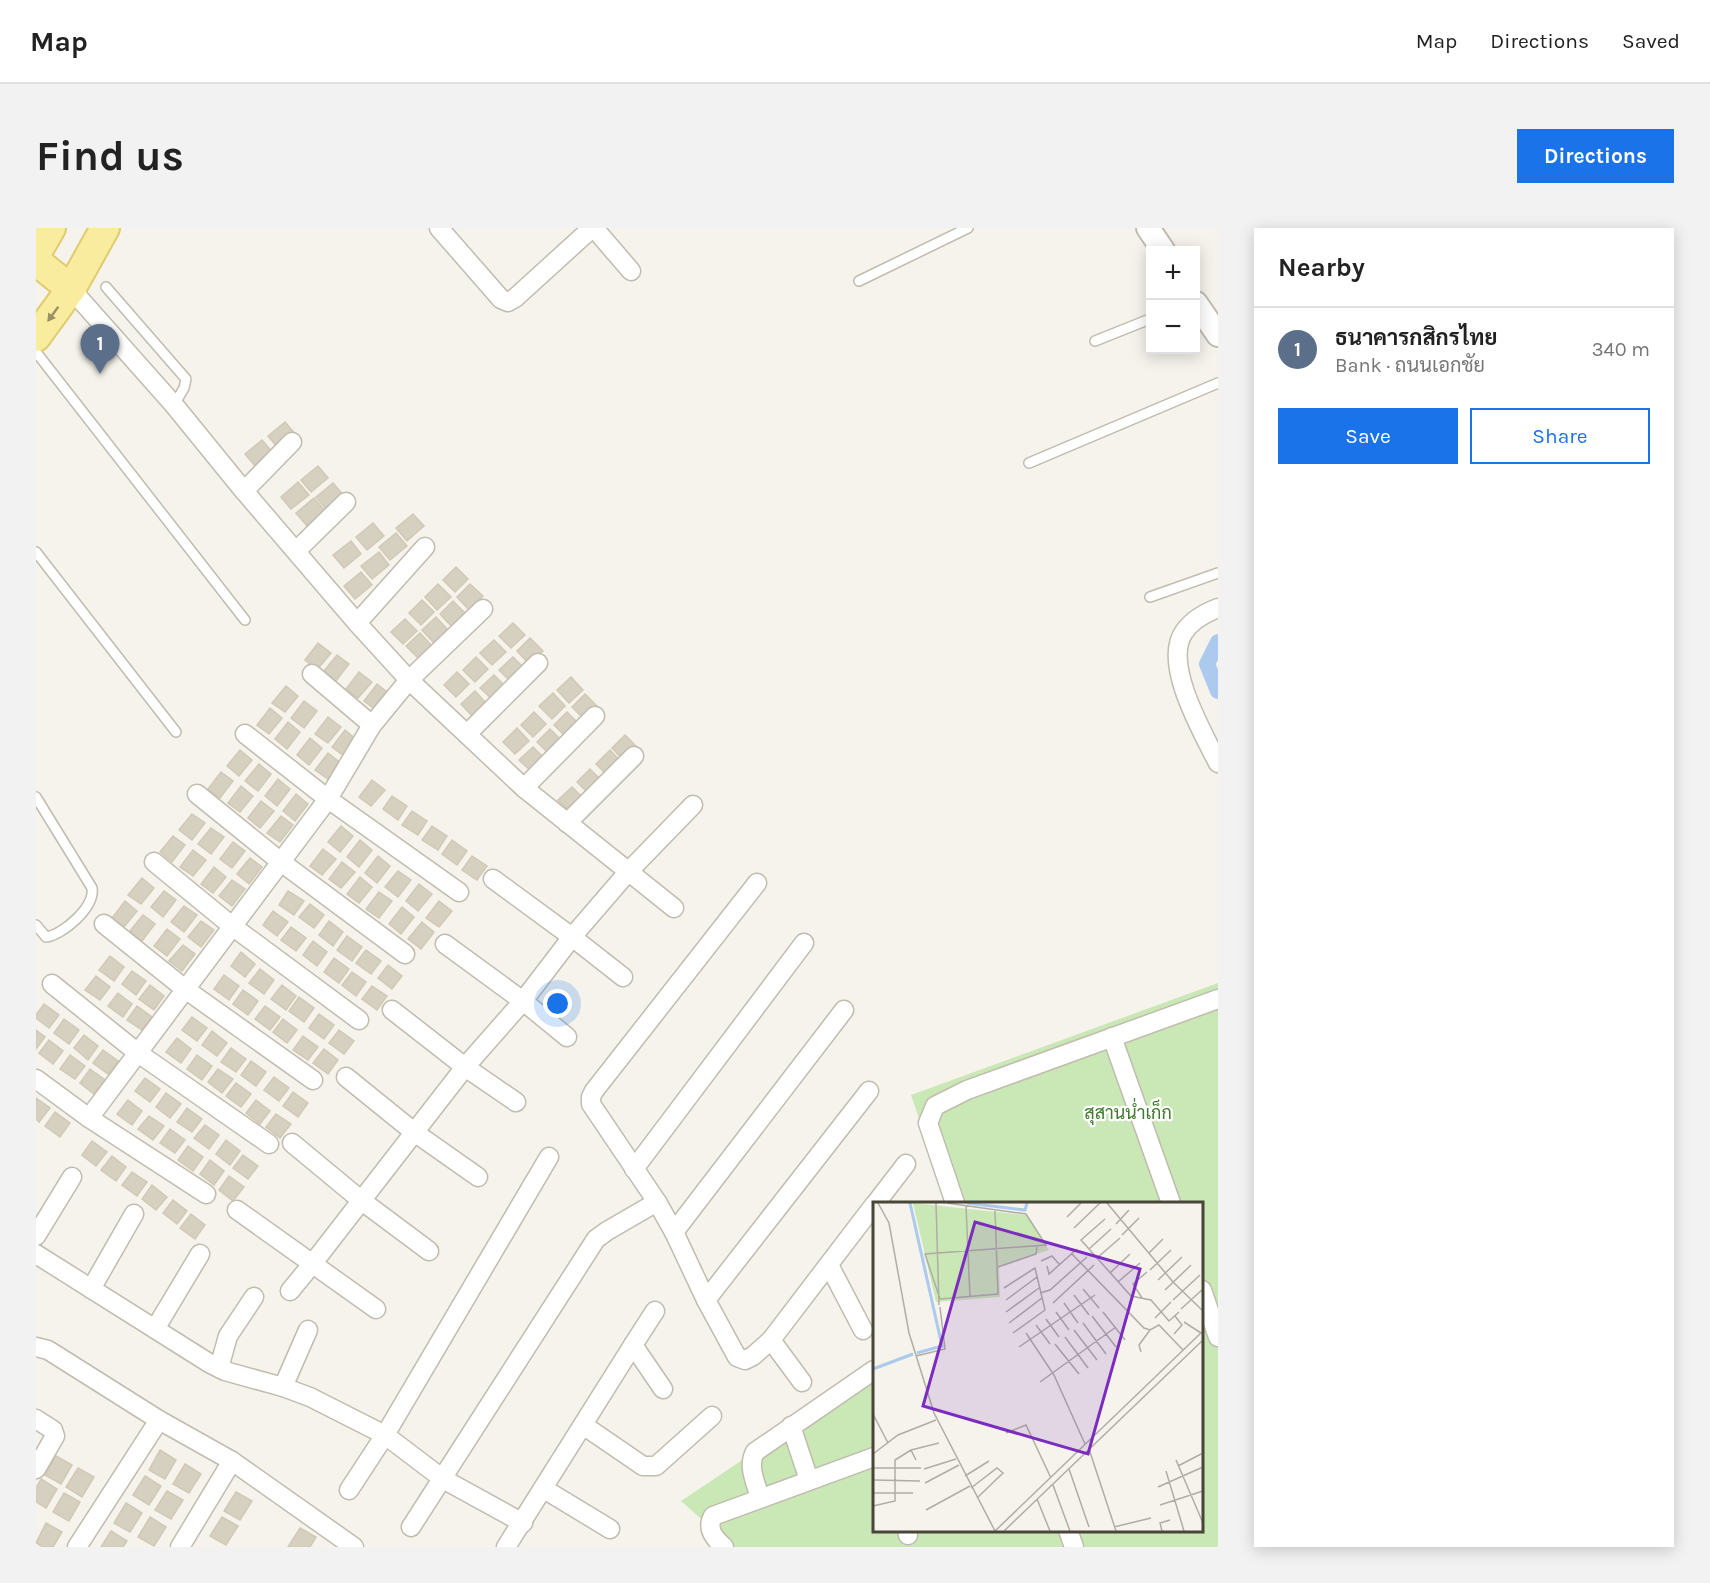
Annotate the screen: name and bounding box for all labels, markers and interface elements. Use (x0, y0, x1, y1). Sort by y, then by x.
text: Map (30, 25, 88, 58)
text: Map (1416, 29, 1457, 53)
text: Directions (1490, 29, 1589, 53)
text: Saved (1622, 29, 1680, 53)
button: Directions (1517, 129, 1674, 183)
text: Find us (36, 131, 184, 181)
map controls (1146, 246, 1200, 354)
button: + (1146, 246, 1200, 300)
text: Nearby (1278, 252, 1365, 283)
button: − (1146, 300, 1200, 354)
one-way arrow (47, 305, 59, 321)
pin: 1 (80, 324, 120, 374)
text: ธนาคารกสิกรไทย (1335, 325, 1497, 351)
text: 1 (1294, 338, 1301, 361)
text: 340 m (1592, 338, 1650, 361)
text: Bank · ถนนเอกชัย (1335, 354, 1485, 377)
button: Save (1278, 408, 1458, 464)
button: Share (1470, 408, 1650, 464)
your location (543, 989, 572, 1018)
park label: สุสานน่ำเก็ก (1084, 1098, 1172, 1125)
inset map (873, 1202, 1203, 1532)

